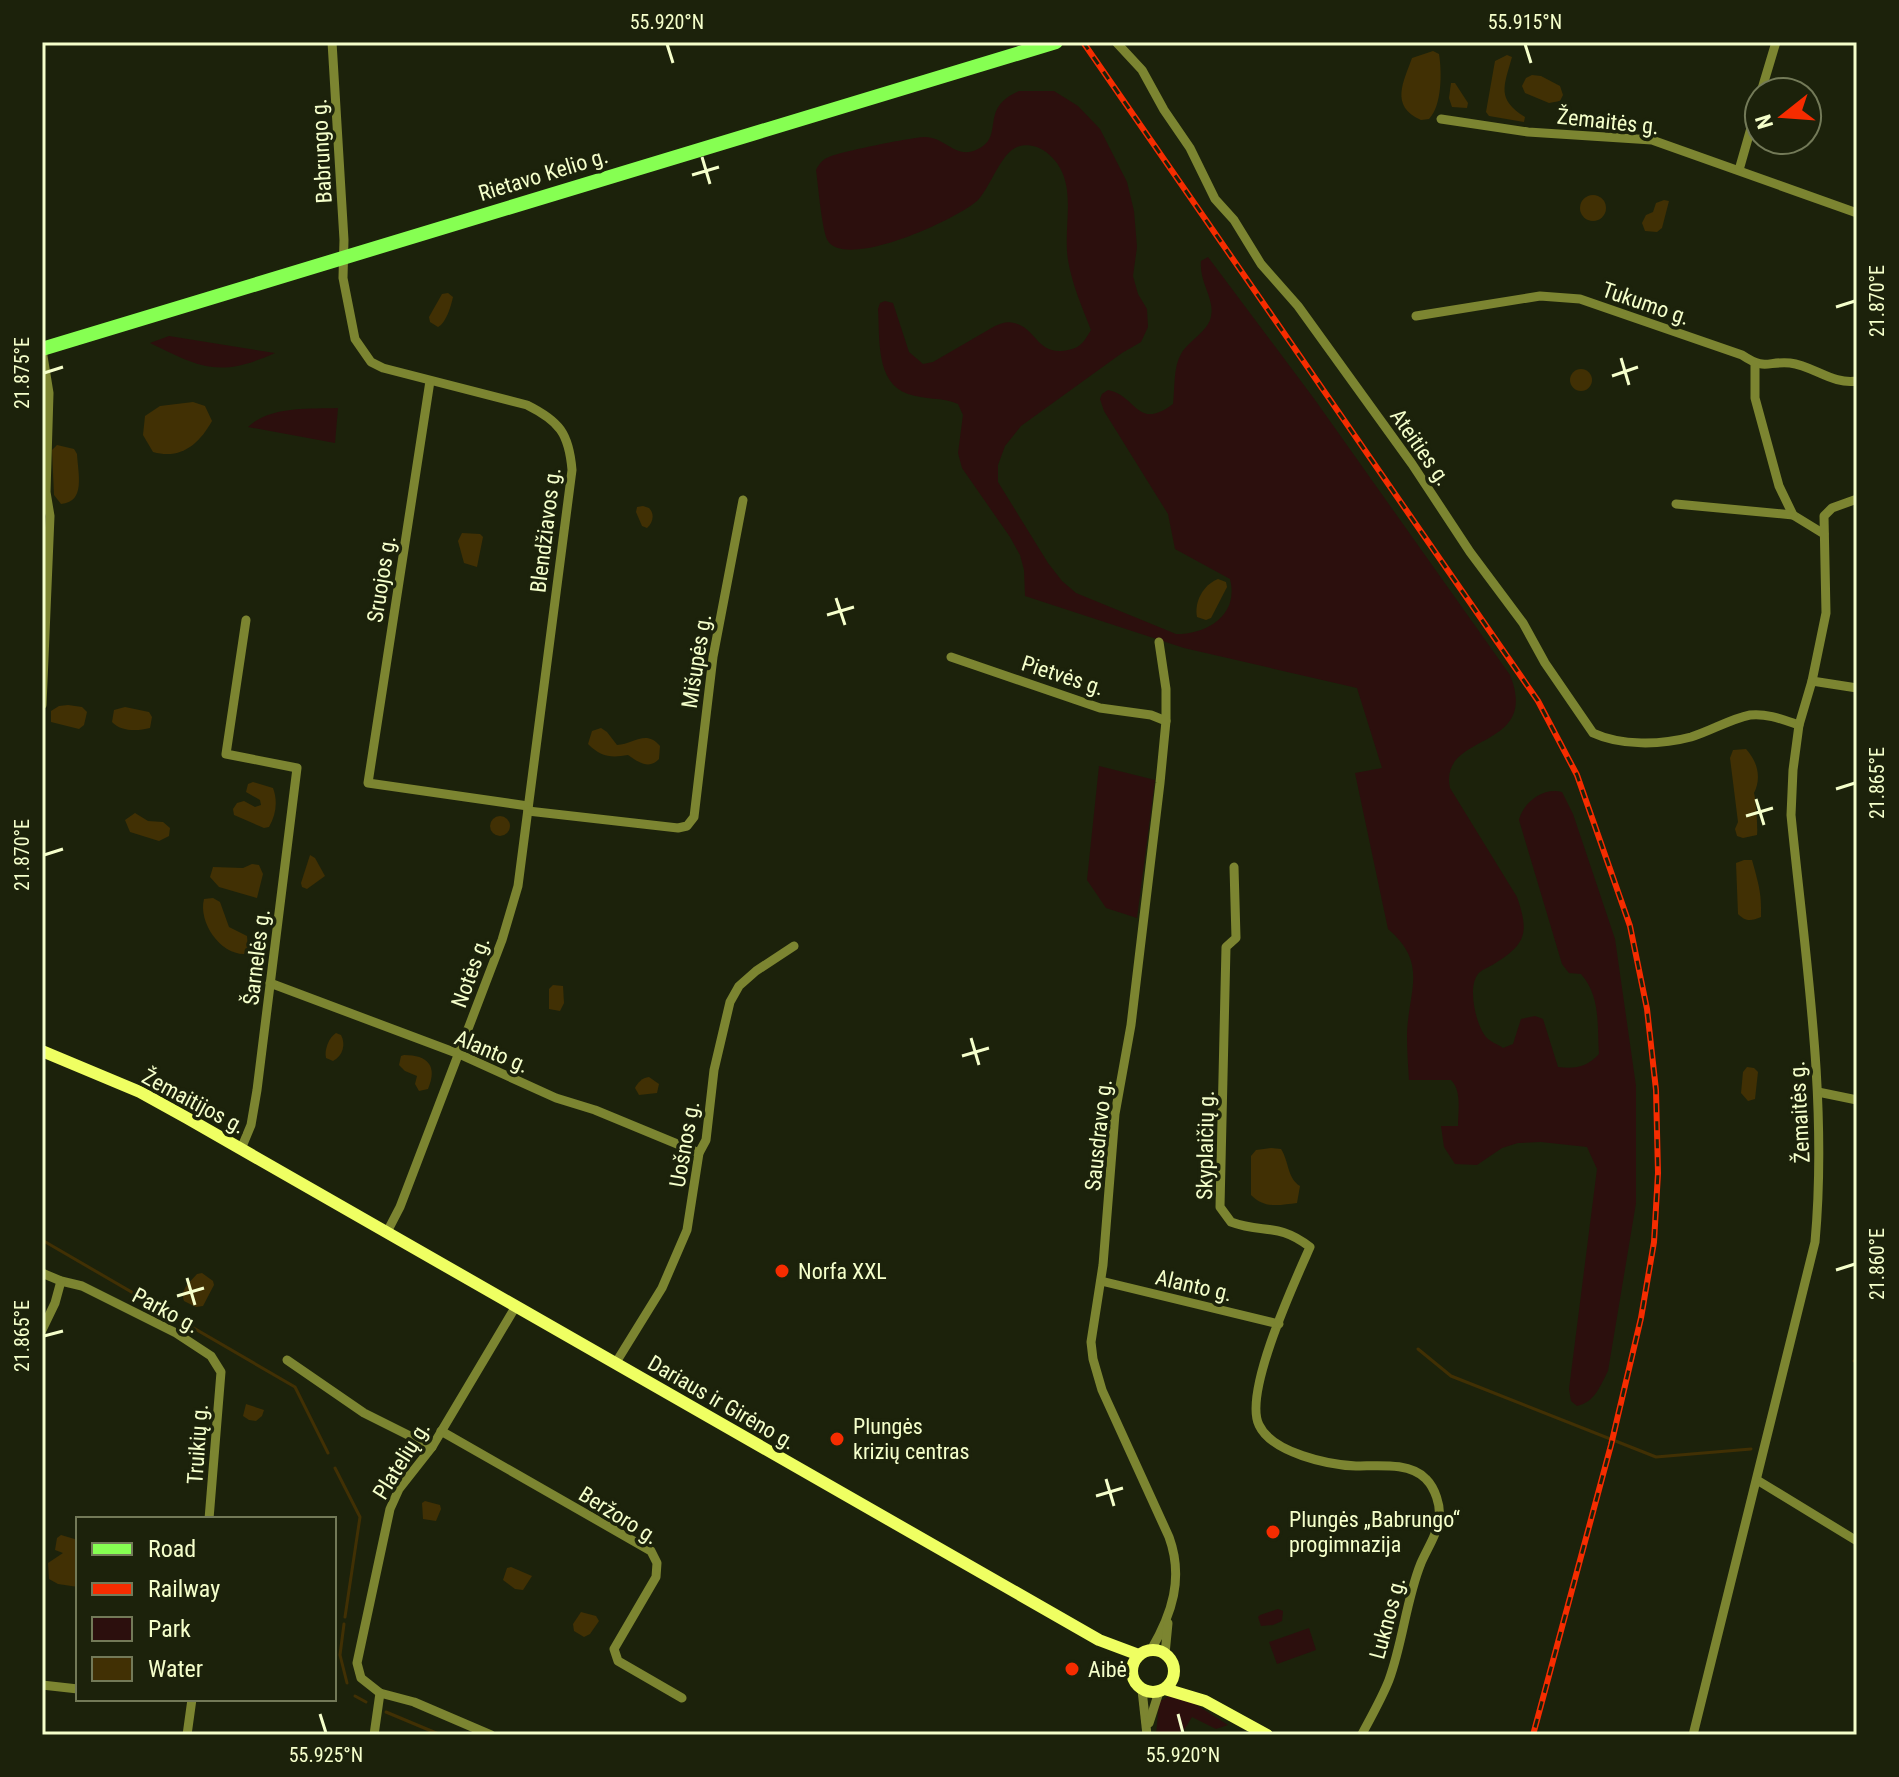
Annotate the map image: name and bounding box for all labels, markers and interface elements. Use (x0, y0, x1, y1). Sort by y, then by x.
text: 55.920°N (630, 10, 704, 34)
text: 55.915°N (1488, 10, 1562, 34)
north arrow (1743, 76, 1823, 156)
street label: Babrungo g. (306, 98, 337, 204)
street label: Žemaitės g. (1556, 104, 1660, 139)
text: N (1750, 112, 1778, 132)
street label: Rietavo Kelio g. (475, 143, 611, 206)
text: 21.870°E (1865, 265, 1889, 337)
street label: Tukumo g. (1599, 277, 1693, 330)
text: 21.875°E (10, 337, 34, 409)
street label: Ateities g. (1385, 404, 1456, 490)
street label: Blendžiavos g. (525, 466, 566, 594)
street label: Sruojos g. (362, 534, 401, 624)
street label: Mišupės g. (677, 612, 716, 710)
street label: Pietvės g. (1018, 650, 1107, 701)
text: 21.865°E (1865, 747, 1889, 819)
text: 21.870°E (10, 819, 34, 891)
street label: Šarnelės g. (238, 908, 275, 1007)
street label: Notės g. (446, 933, 495, 1011)
street label: Alanto g. (451, 1025, 533, 1078)
street label: Žemaitės g. (1784, 1060, 1815, 1164)
street label: Žemaitijos g. (138, 1064, 250, 1139)
street label: Sausdravo g. (1080, 1078, 1117, 1192)
street label: Skyplaičių g. (1192, 1090, 1219, 1200)
street label: Uošnos g. (665, 1099, 704, 1189)
text: 21.860°E (1865, 1228, 1889, 1300)
place label: Norfa XXL (798, 1259, 887, 1284)
marker: Norfa XXL (773, 1262, 791, 1280)
street label: Alanto g. (1153, 1265, 1235, 1306)
street label: Parko g. (128, 1283, 203, 1338)
text: 21.865°E (10, 1300, 34, 1372)
street label: Dariaus ir Girėno g. (644, 1350, 800, 1455)
street label: Truikių g. (182, 1403, 213, 1485)
place label: Plungės krizių centras (853, 1414, 970, 1464)
street label: Platelių g. (368, 1417, 435, 1504)
marker: Plungės krizių centras (828, 1430, 846, 1448)
street label: Beržoro g. (574, 1481, 663, 1550)
place label: Plungės „Babrungo“ progimnazija (1289, 1507, 1460, 1557)
legend (76, 1517, 336, 1701)
marker: Plungės „Babrungo“ progimnazija (1264, 1523, 1282, 1541)
text: Road (148, 1535, 196, 1563)
street label: Luknos g. (1365, 1574, 1410, 1662)
text: Railway (148, 1575, 220, 1603)
text: Park (148, 1615, 191, 1643)
text: Water (148, 1655, 203, 1683)
place label: Aibė (1088, 1657, 1127, 1682)
marker: Aibė (1063, 1660, 1081, 1678)
text: 55.925°N (289, 1743, 363, 1767)
text: 55.920°N (1146, 1743, 1220, 1767)

